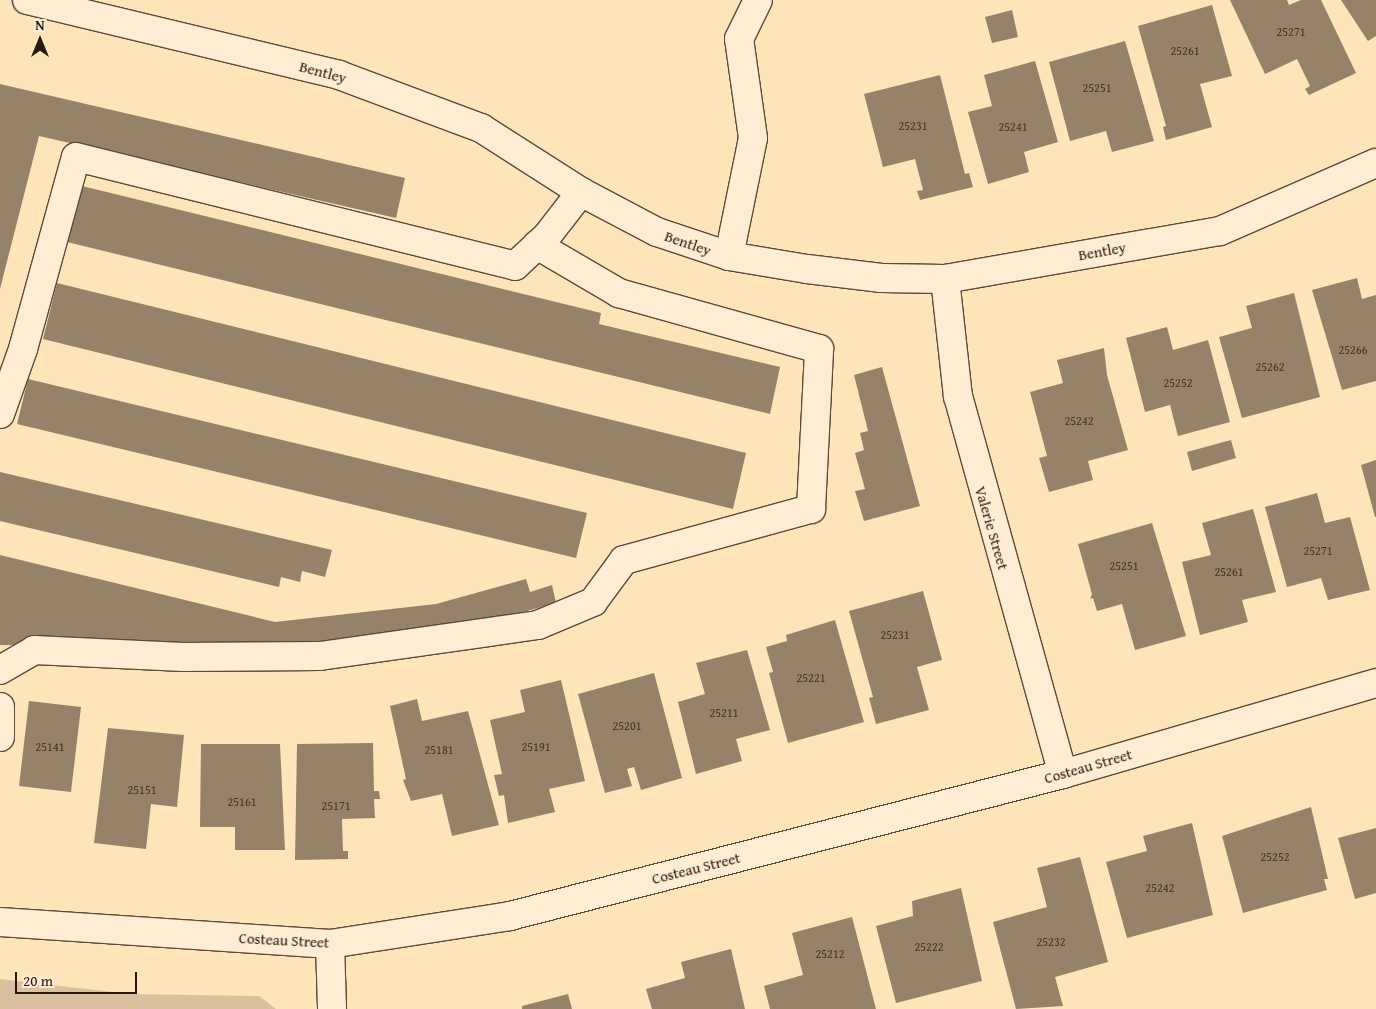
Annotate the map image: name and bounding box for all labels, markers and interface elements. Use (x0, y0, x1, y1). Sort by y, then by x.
north arrow (15, 15, 65, 65)
text: N (35, 15, 45, 35)
house number: 25271 (1277, 25, 1305, 39)
house number: 25261 (1171, 44, 1199, 58)
street label: Bentley (297, 57, 349, 87)
house number: 25251 (1083, 81, 1111, 95)
house number: 25231 (899, 119, 927, 133)
house number: 25241 (999, 120, 1027, 134)
street label: Bentley (662, 227, 714, 259)
street label: Bentley (1077, 238, 1127, 264)
house number: 25266 (1339, 343, 1367, 357)
house number: 25262 (1256, 360, 1284, 374)
house number: 25252 (1164, 376, 1192, 390)
house number: 25242 (1065, 414, 1093, 428)
street label: Valerie Street (972, 484, 1012, 572)
house number: 25271 (1304, 544, 1332, 558)
house number: 25251 (1110, 559, 1138, 573)
house number: 25261 (1215, 565, 1243, 579)
house number: 25231 (881, 628, 909, 642)
house number: 25221 (797, 671, 825, 685)
house number: 25211 (710, 706, 738, 720)
house number: 25201 (613, 719, 641, 733)
house number: 25141 (36, 740, 64, 754)
house number: 25191 (522, 740, 550, 754)
house number: 25181 (425, 743, 453, 757)
street label: Costeau Street (1042, 745, 1134, 787)
house number: 25151 (128, 783, 156, 797)
house number: 25161 (228, 795, 256, 809)
house number: 25171 (322, 799, 350, 813)
street label: Costeau Street (650, 848, 742, 888)
house number: 25252 (1261, 850, 1289, 864)
house number: 25242 (1146, 881, 1174, 895)
street label: Costeau Street (238, 929, 330, 951)
house number: 25232 (1037, 935, 1065, 949)
house number: 25222 (915, 940, 943, 954)
house number: 25212 (816, 947, 844, 961)
scale bar (18, 962, 140, 994)
text: 20 m (23, 970, 53, 991)

